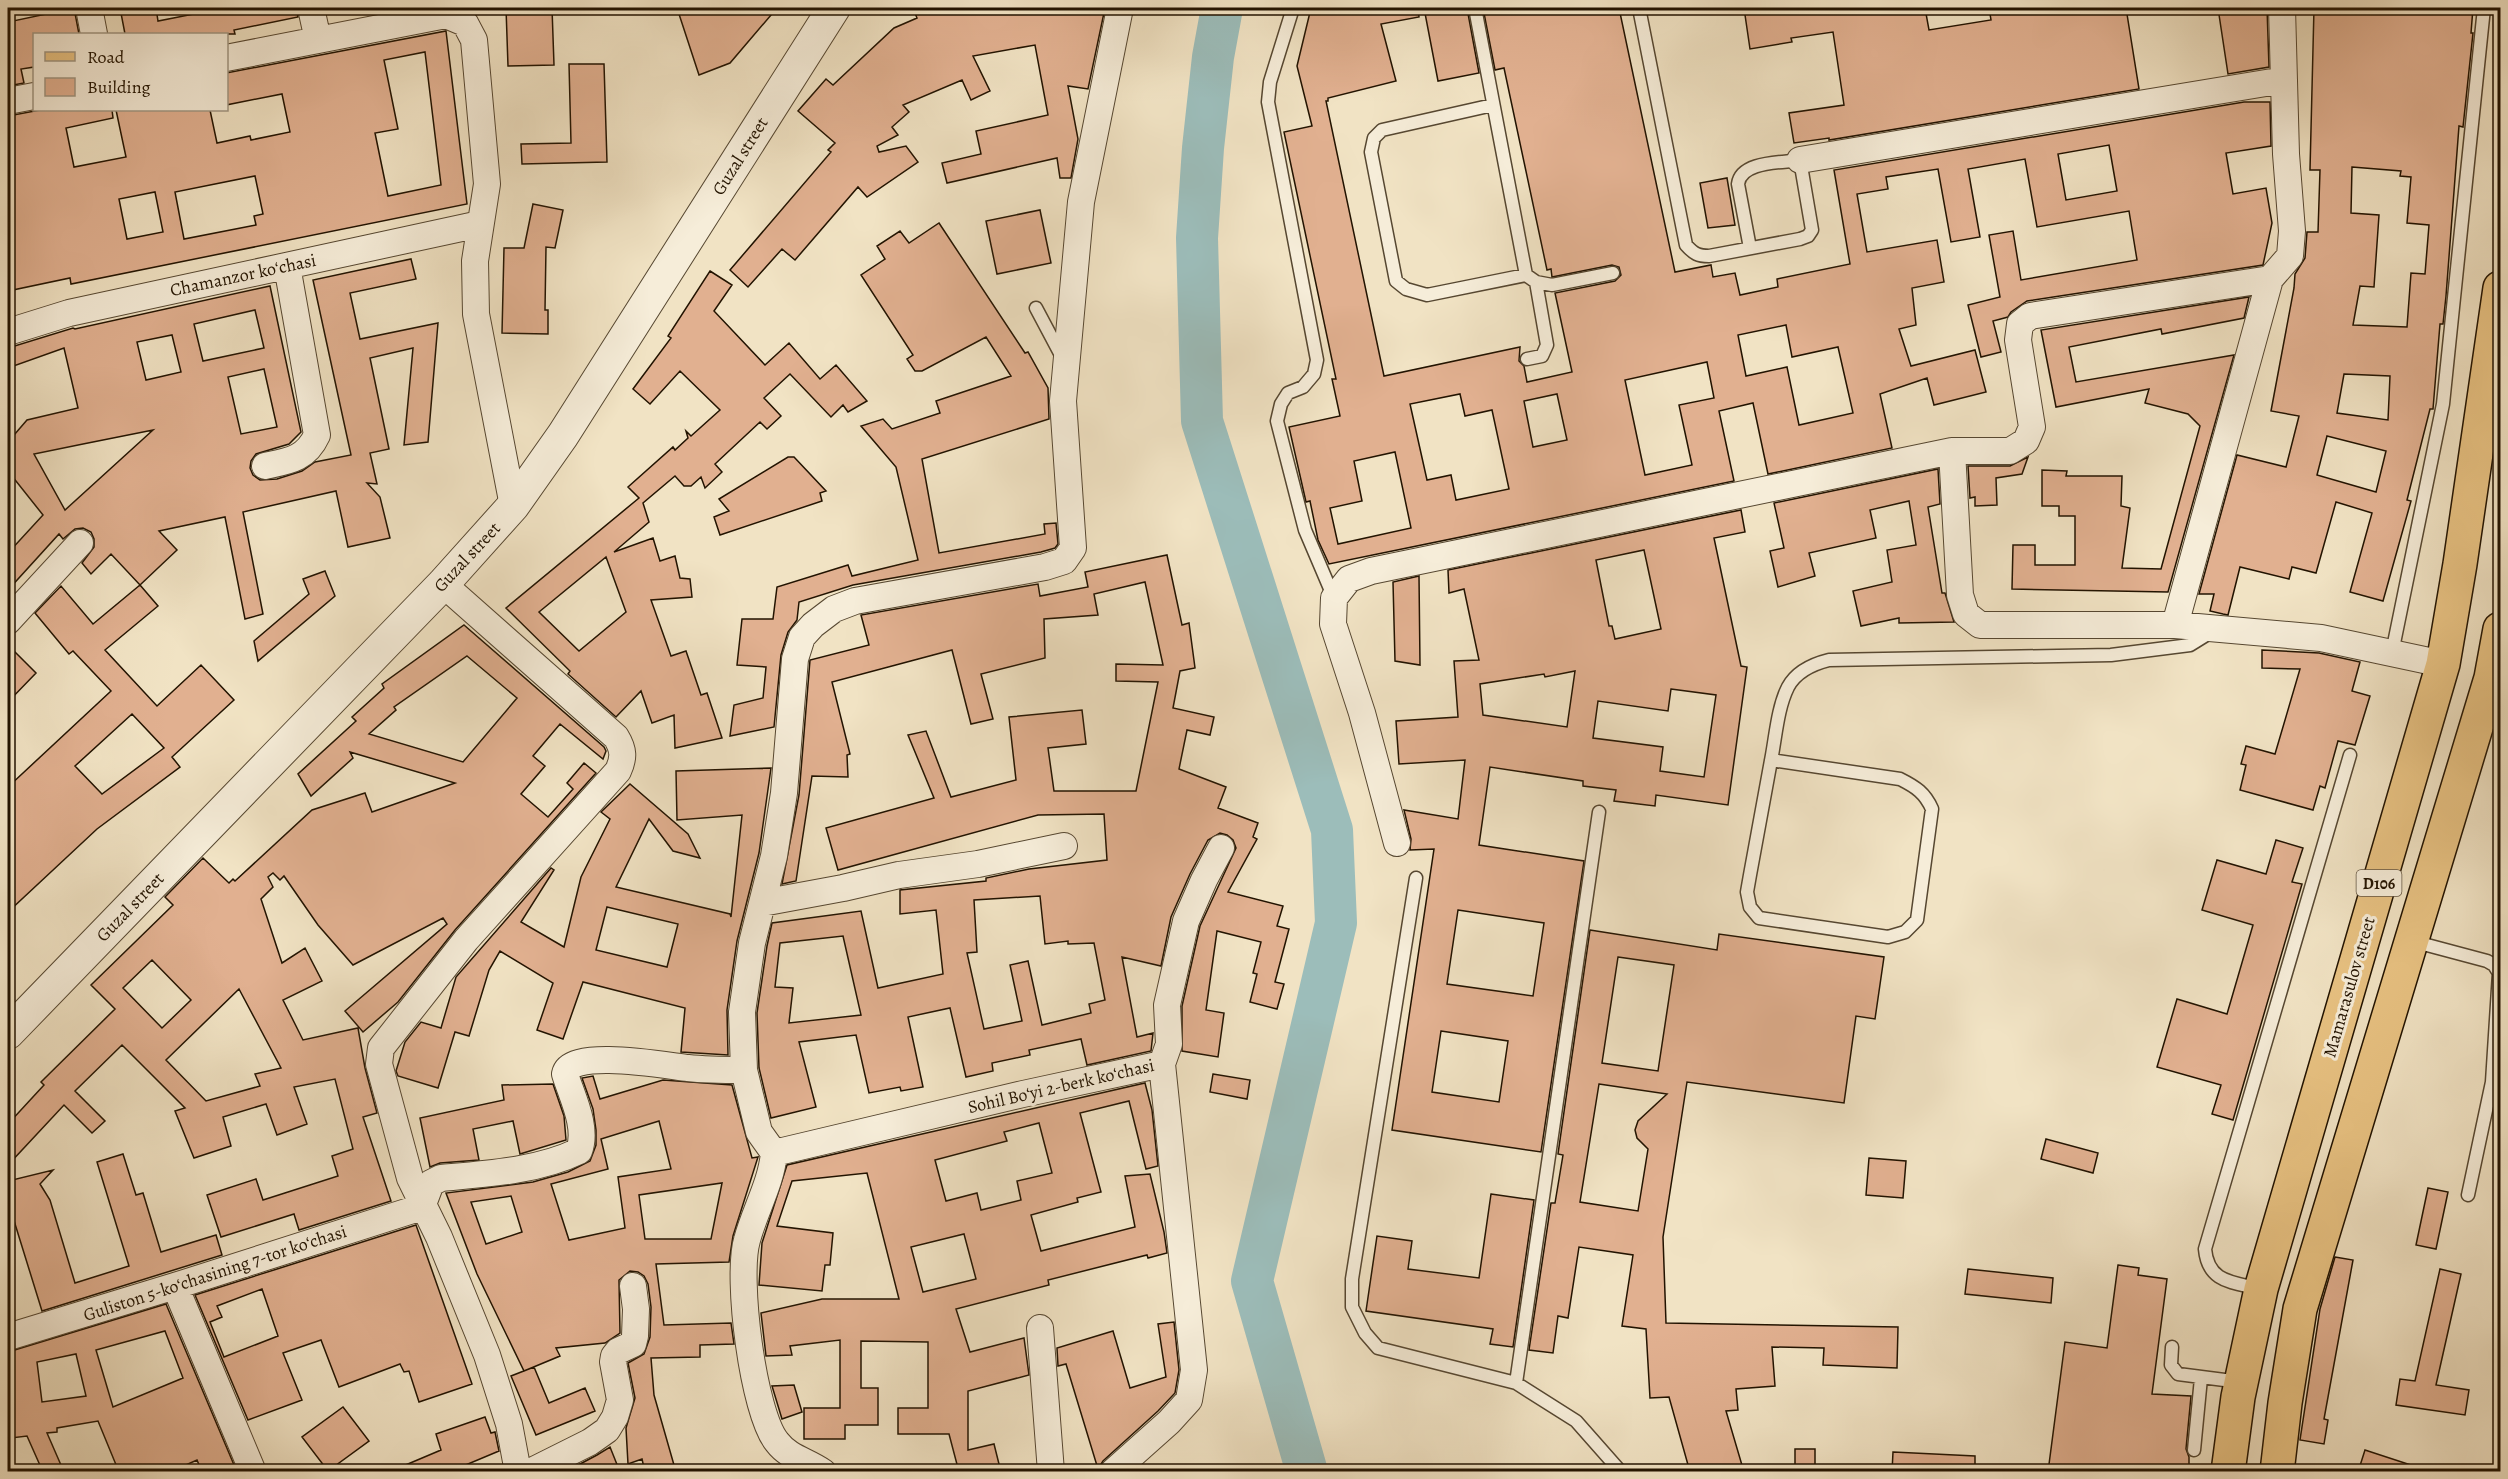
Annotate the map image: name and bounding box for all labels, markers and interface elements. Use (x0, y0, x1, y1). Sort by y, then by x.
legend (33, 33, 228, 111)
text: Road (87, 45, 125, 69)
text: Building (87, 75, 151, 99)
street label: Guzal street (707, 112, 774, 200)
street label: Chamanzor koʻchasi (168, 248, 318, 302)
street label: Guzal street (428, 517, 506, 597)
street label: Guzal street (91, 867, 169, 947)
road number: D106 (2356, 870, 2402, 896)
street label: Mamarasulov street (2317, 914, 2381, 1060)
street label: Sohil Boʻyi 2-berk koʻchasi (965, 1053, 1157, 1119)
street label: Guliston 5-koʻchasining 7-tor koʻchasi (80, 1219, 350, 1327)

